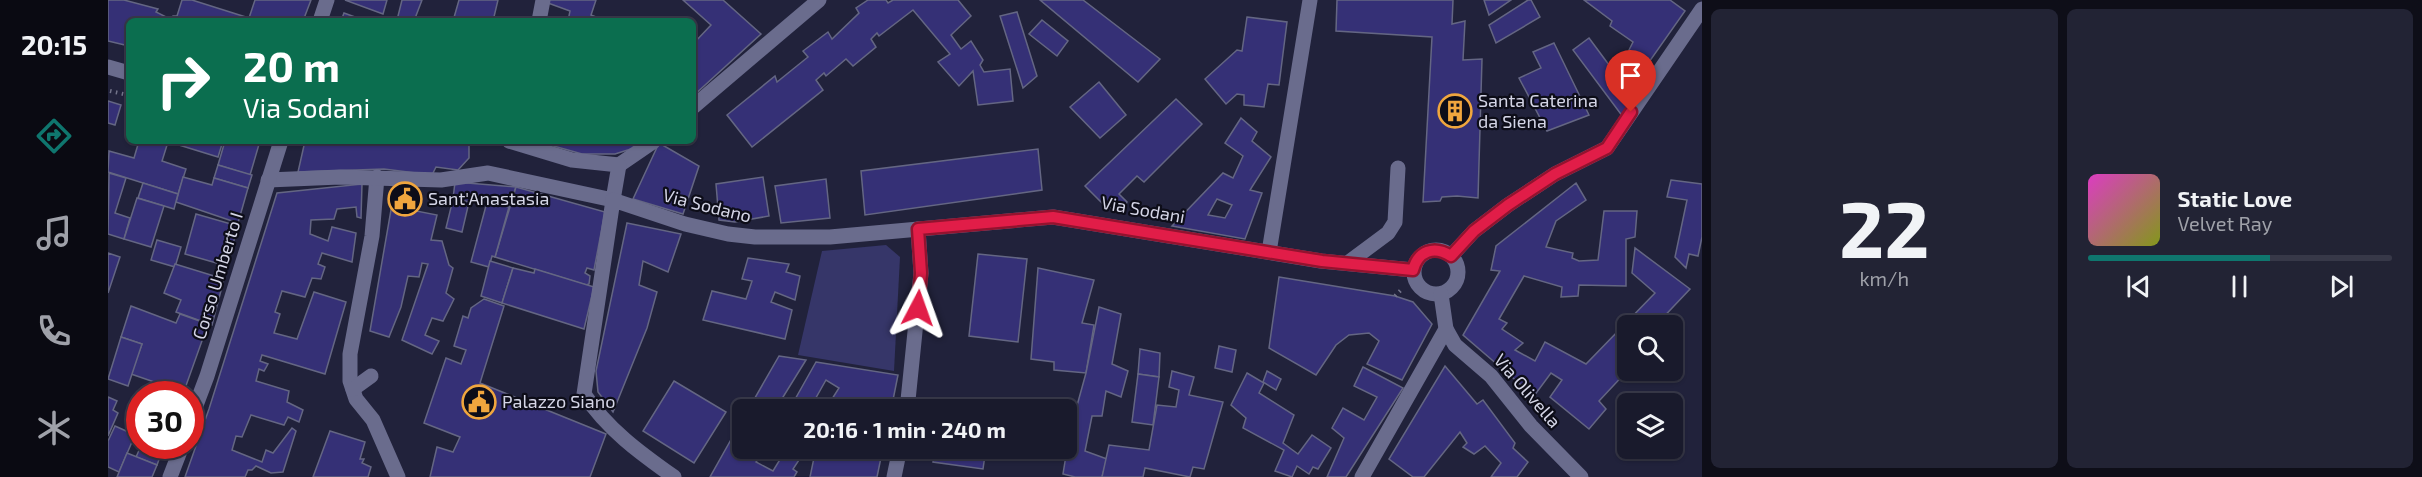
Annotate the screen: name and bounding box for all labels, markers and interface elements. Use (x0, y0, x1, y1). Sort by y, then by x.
text: 20:15 (21, 28, 87, 60)
text: 20 m (243, 40, 340, 90)
icon: right (144, 42, 222, 120)
pin (1605, 50, 1656, 112)
icon: arrive (1614, 59, 1647, 92)
place label: Santa Caterina da Siena (1478, 89, 1598, 132)
text: Via Sodani (243, 91, 370, 123)
building icon: Santa Caterina da Siena (1437, 93, 1473, 129)
icon: directions (33, 115, 75, 157)
text: 22 (1839, 180, 1930, 274)
public building icon: Sant'Anastasia (387, 181, 423, 217)
street label: Via Sodano (661, 183, 754, 227)
text: Static Love (2178, 185, 2292, 211)
place label: Sant'Anastasia (428, 187, 549, 209)
street label: Via Sodani (1100, 191, 1187, 227)
street label: Corso Umberto I (187, 209, 247, 342)
text: Velvet Ray (2178, 211, 2272, 235)
icon: music (33, 212, 75, 254)
text: km/h (1859, 266, 1909, 290)
icon: previous (2122, 270, 2155, 303)
icon: pause (2223, 270, 2256, 303)
icon: next (2325, 270, 2358, 303)
position arrow (886, 276, 950, 340)
icon: phone (33, 310, 75, 352)
map controls (1617, 315, 1683, 459)
button: search (1617, 315, 1683, 381)
street label: Via Olivella (1490, 349, 1566, 432)
speed limit sign: 30 (126, 381, 204, 459)
public building icon: Palazzo Siano (461, 384, 497, 420)
place label: Palazzo Siano (502, 390, 615, 412)
button: layers (1617, 393, 1683, 459)
icon: climate (33, 407, 75, 449)
text: 20:16 · 1 min · 240 m (803, 416, 1006, 442)

